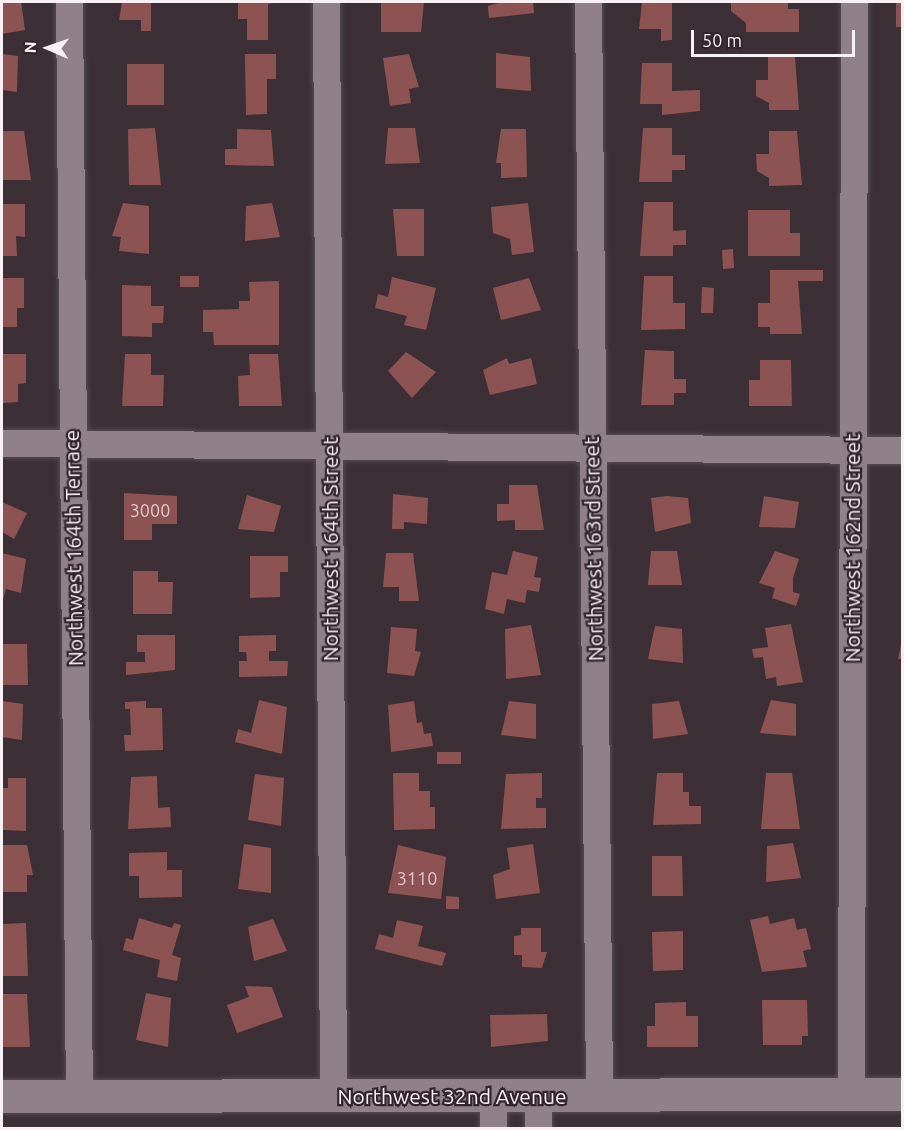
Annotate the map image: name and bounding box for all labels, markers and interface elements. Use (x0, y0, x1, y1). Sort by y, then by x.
north arrow (18, 18, 78, 78)
scale bar (694, 18, 858, 56)
text: 50 m (702, 30, 742, 50)
text: N (21, 41, 39, 54)
street label: Northwest 164th Terrace (58, 430, 88, 666)
street label: Northwest 162nd Street (839, 434, 865, 662)
street label: Northwest 163rd Street (578, 436, 608, 662)
street label: Northwest 164th Street (317, 437, 343, 661)
house number: 3000 (130, 499, 170, 521)
house number: 3110 (397, 867, 437, 889)
street label: Northwest 32nd Avenue (337, 1083, 567, 1109)

